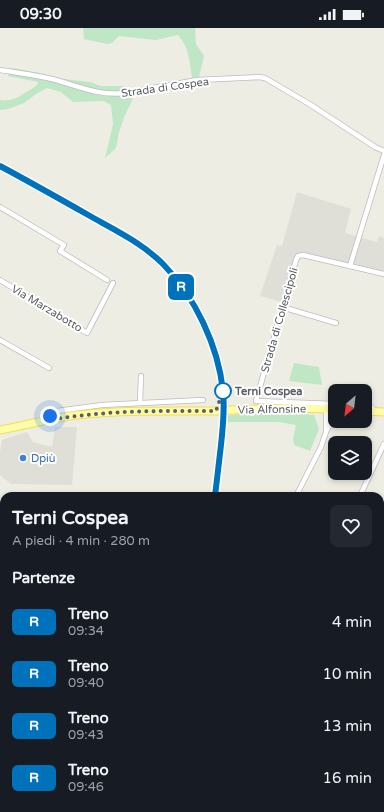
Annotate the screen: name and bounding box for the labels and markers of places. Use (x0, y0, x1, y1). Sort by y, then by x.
marker: Terni Cospea (214, 382, 232, 400)
place label: Terni Cospea (234, 385, 303, 399)
place label: Dpiù (31, 452, 56, 465)
marker: Dpiù (18, 453, 28, 463)

